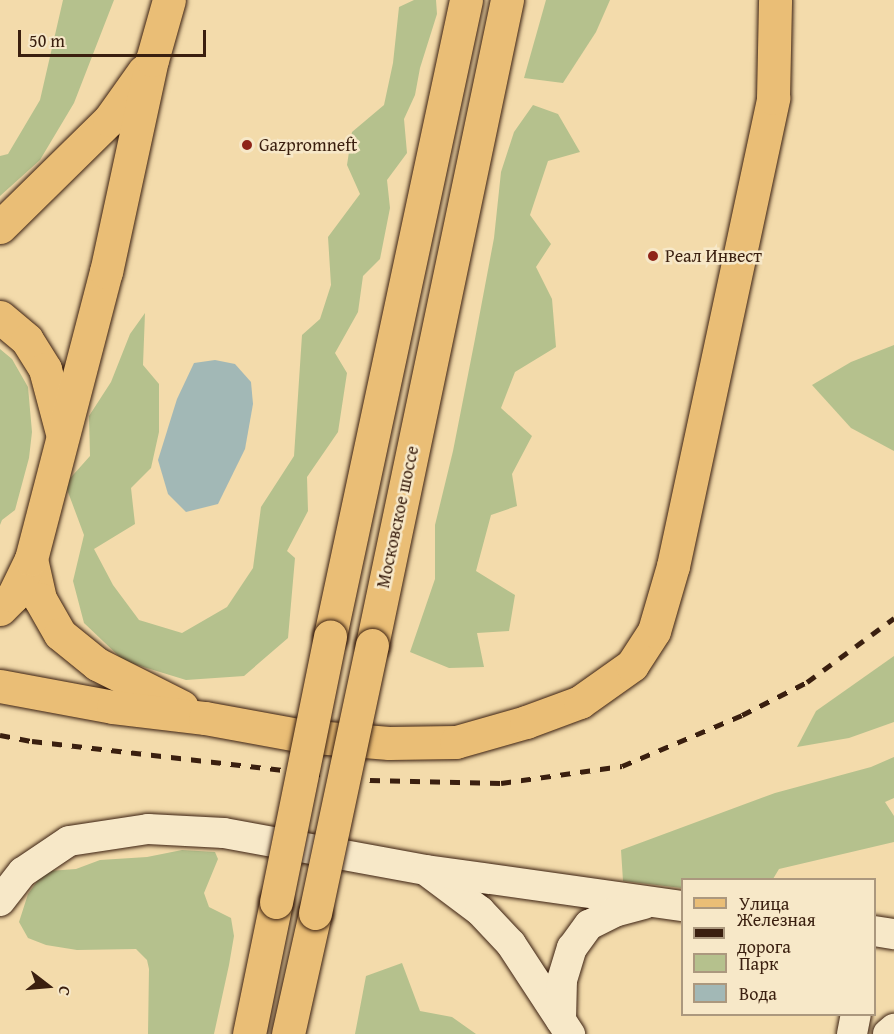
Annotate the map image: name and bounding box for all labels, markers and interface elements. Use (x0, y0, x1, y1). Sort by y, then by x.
scale bar (21, 18, 208, 56)
text: 50 m (29, 27, 65, 54)
place label: Gazpromneft (259, 134, 357, 156)
marker: Gazpromneft (240, 138, 254, 152)
place label: Реал Инвест (665, 245, 762, 267)
marker: Реал Инвест (646, 249, 660, 263)
street label: Московское шоссе (372, 444, 424, 590)
legend (681, 878, 876, 1016)
text: Улица (739, 890, 789, 917)
text: Железная дорога (737, 906, 816, 960)
text: Парк (739, 950, 778, 977)
north arrow (18, 956, 78, 1016)
text: Вода (739, 980, 777, 1007)
text: С (53, 983, 78, 999)

